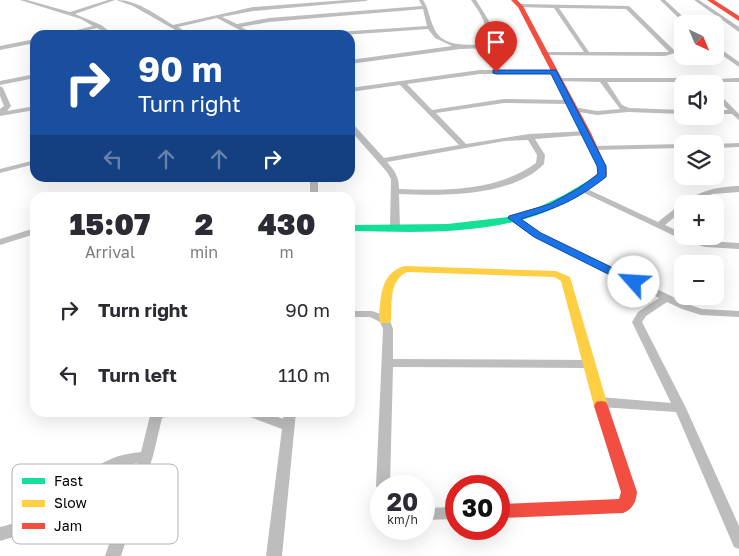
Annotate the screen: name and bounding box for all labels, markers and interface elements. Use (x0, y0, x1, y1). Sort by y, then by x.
north arrow (674, 15, 724, 65)
map controls (674, 15, 724, 305)
pin (475, 21, 517, 72)
icon: arrive (482, 28, 510, 56)
text: 90 m (138, 48, 222, 90)
icon: right (55, 50, 120, 115)
button: sound (674, 75, 724, 125)
text: Turn right (138, 90, 241, 117)
button: layers (674, 135, 724, 185)
icon: left (99, 145, 127, 173)
icon: ahead (152, 145, 180, 173)
icon: ahead (205, 145, 233, 173)
icon: right (258, 145, 286, 173)
button: + (674, 195, 724, 245)
text: 15:07 (70, 206, 150, 242)
text: 2 (195, 206, 213, 242)
text: 430 (258, 206, 315, 242)
text: Arrival (85, 242, 135, 262)
text: min (190, 242, 218, 262)
text: m (279, 242, 294, 262)
position arrow (607, 255, 659, 307)
button: − (674, 255, 724, 305)
icon: right (55, 296, 83, 324)
text: Turn right (98, 298, 188, 321)
text: 90 m (285, 298, 330, 321)
icon: left (55, 361, 83, 389)
text: Turn left (98, 363, 177, 386)
text: 110 m (278, 363, 330, 386)
legend (12, 464, 178, 544)
text: Fast (54, 472, 83, 489)
speed limit sign: 30 (445, 475, 510, 540)
text: 20 (387, 486, 418, 517)
text: Slow (54, 494, 87, 511)
text: km/h (387, 512, 418, 527)
text: Jam (54, 517, 82, 534)

